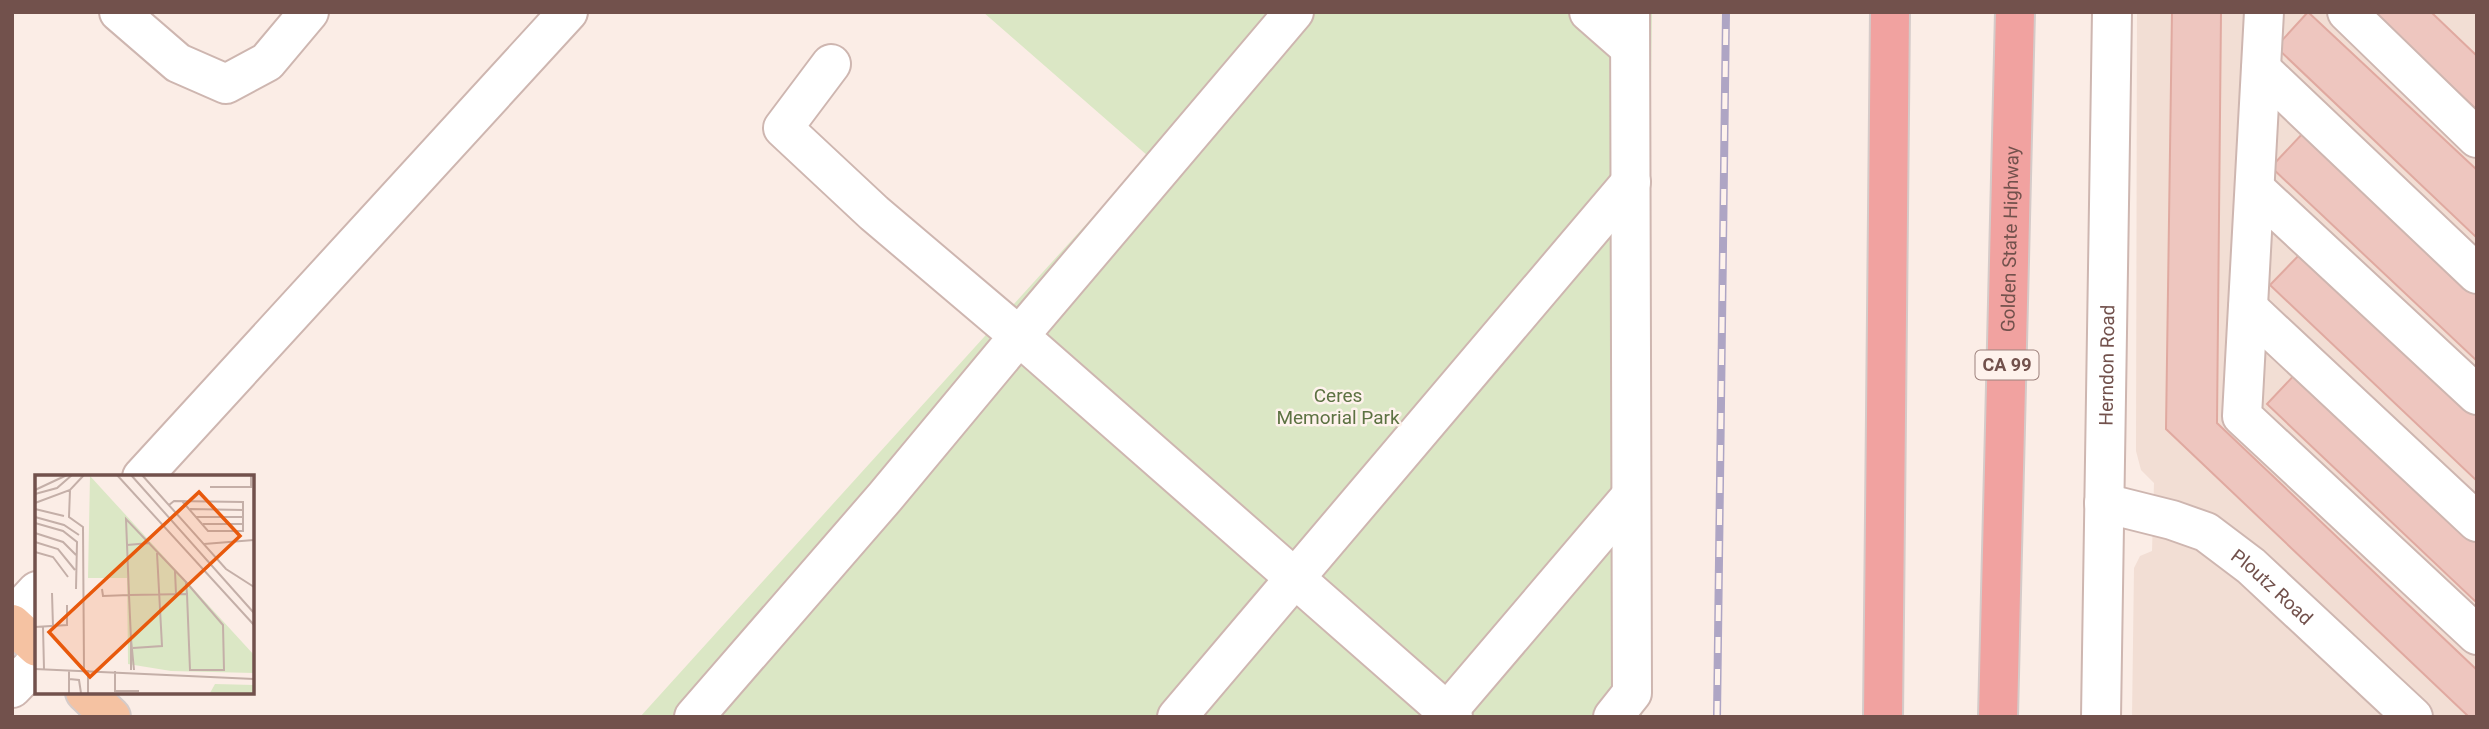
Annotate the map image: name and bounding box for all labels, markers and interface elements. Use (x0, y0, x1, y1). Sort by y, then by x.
street label: Golden State Highway (1996, 146, 2024, 332)
street label: Herndon Road (2095, 304, 2119, 426)
road number: CA 99 (1976, 351, 2038, 380)
park label: Ceres Memorial Park (1276, 384, 1400, 429)
inset map (35, 475, 254, 694)
street label: Ploutz Road (2227, 544, 2317, 630)

